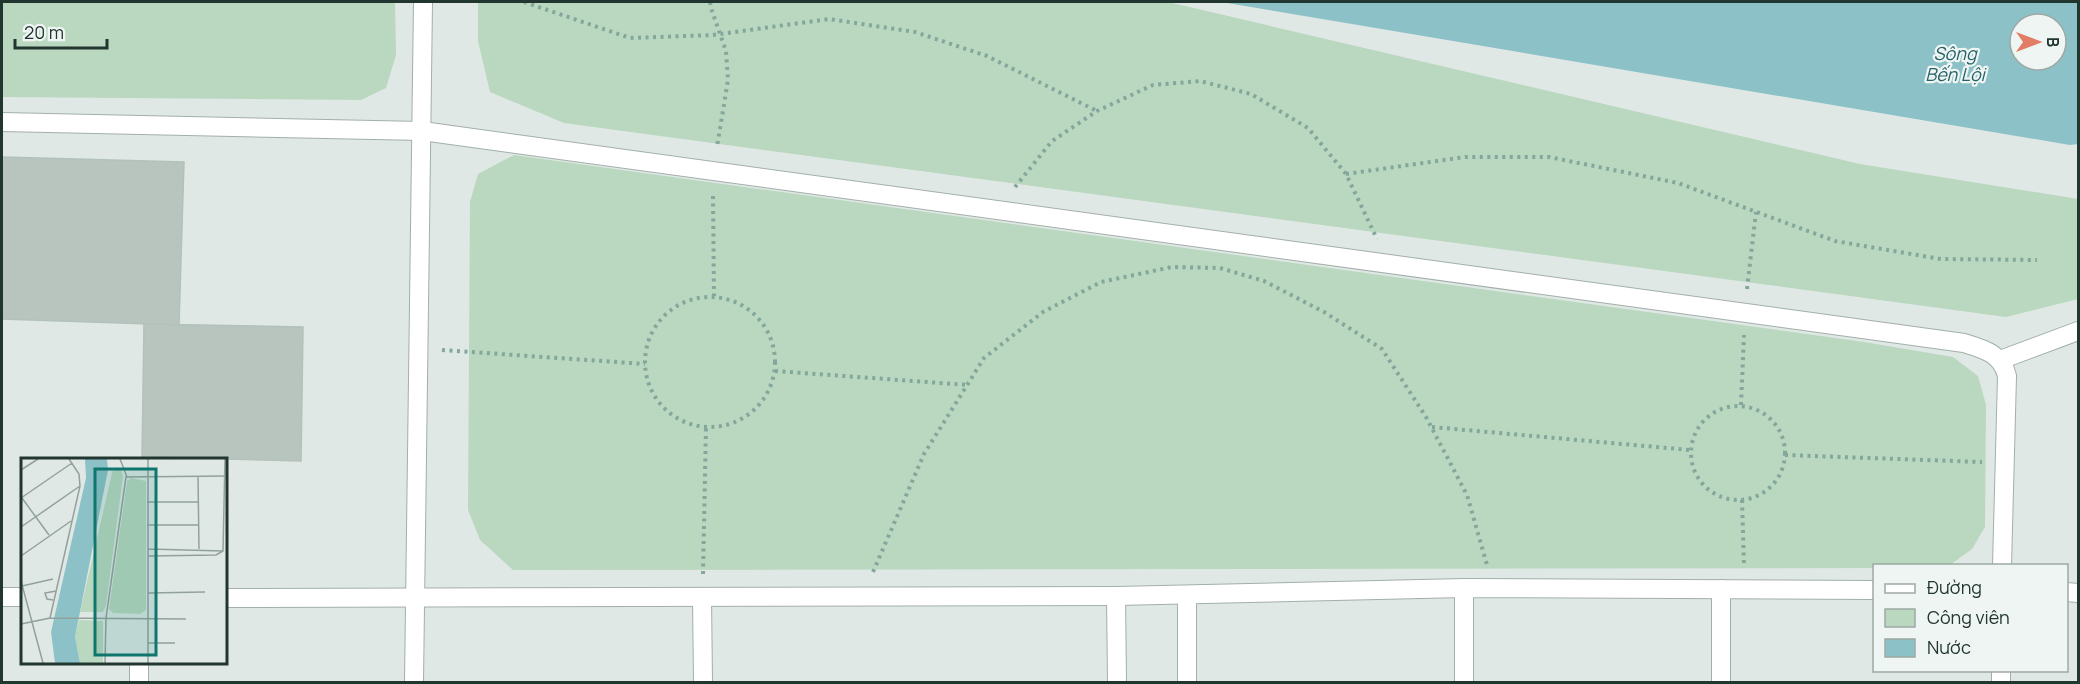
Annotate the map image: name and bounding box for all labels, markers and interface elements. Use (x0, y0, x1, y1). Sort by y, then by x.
scale bar (15, 12, 106, 50)
north arrow (2008, 12, 2068, 72)
text: 20 m (24, 20, 64, 44)
text: B (2042, 37, 2064, 47)
water label: Sông Bến Lội (1925, 41, 1988, 86)
inset map (21, 458, 226, 663)
legend (1873, 564, 2068, 672)
text: Đường (1927, 575, 1982, 599)
text: Công viên (1927, 605, 2010, 629)
text: Nước (1927, 635, 1971, 659)

